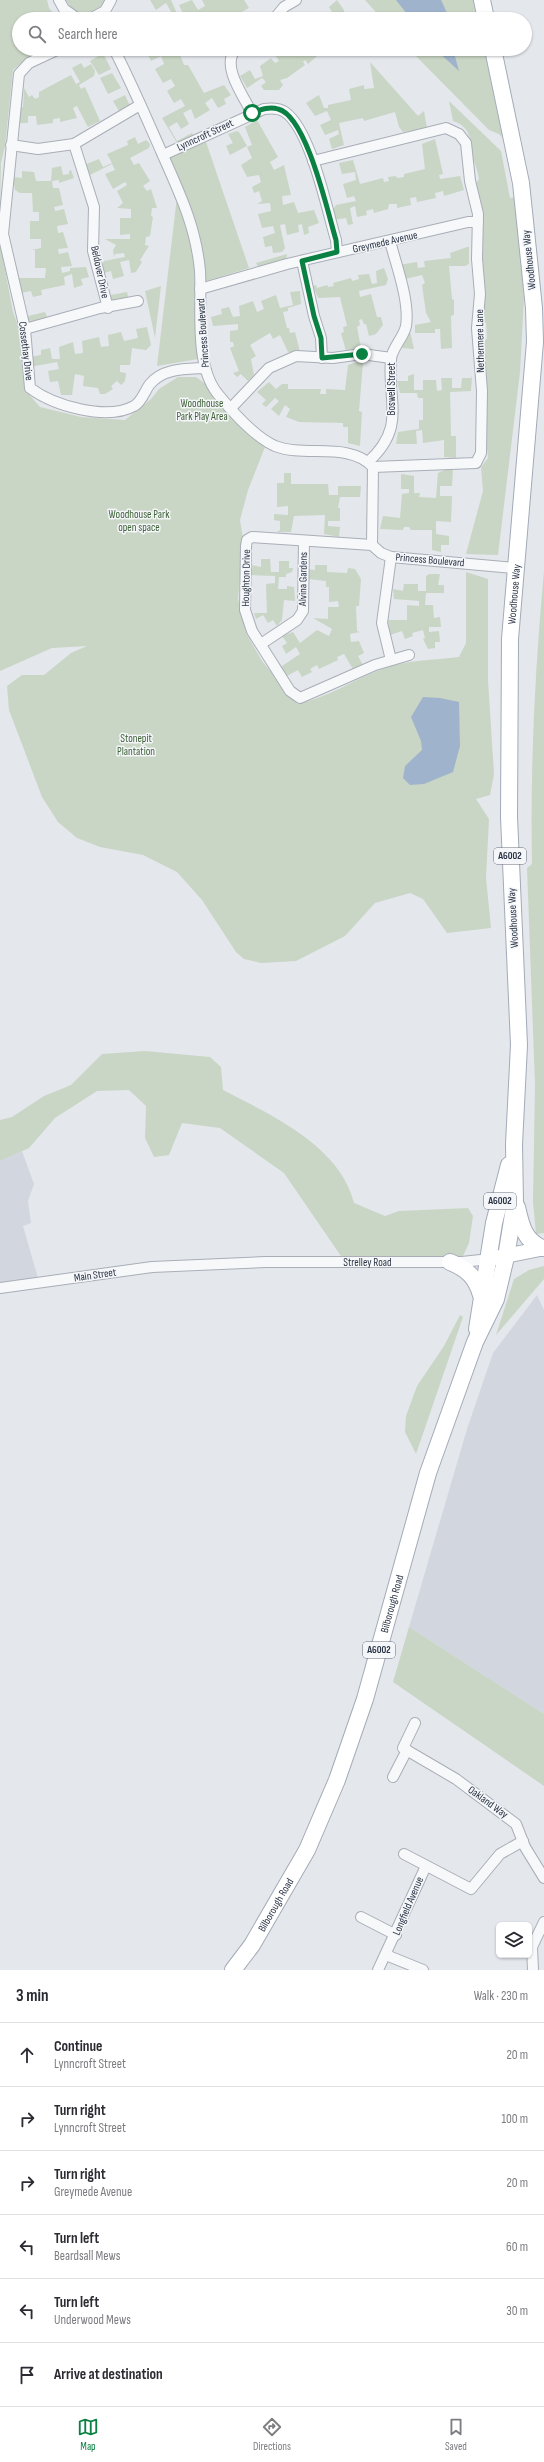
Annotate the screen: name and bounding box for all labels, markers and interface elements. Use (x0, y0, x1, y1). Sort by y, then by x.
search box (12, 12, 532, 56)
icon: search (26, 23, 48, 45)
text: Search here (58, 25, 118, 44)
route start (243, 104, 261, 122)
street label: Lynncroft Street (175, 116, 236, 154)
street label: Greymede Avenue (351, 228, 419, 256)
street label: Woodhouse Way (519, 229, 539, 290)
street label: Beldover Drive (88, 245, 112, 299)
street label: Princess Boulevard (194, 298, 212, 368)
street label: Nethermere Lane (473, 309, 487, 373)
street label: Cossethay Drive (16, 321, 36, 381)
route end (353, 345, 371, 363)
street label: Boswell Street (385, 362, 398, 416)
park label: Woodhouse Park Play Area (176, 397, 228, 423)
park label: Woodhouse Park open space (109, 508, 170, 534)
street label: Houghton Drive (239, 549, 253, 607)
street label: Princess Boulevard (395, 551, 465, 570)
street label: Alvina Gardens (296, 552, 310, 607)
street label: Woodhouse Way (505, 563, 523, 625)
park label: Stonepit Plantation (117, 732, 155, 758)
road number: A6002 (494, 848, 526, 864)
street label: Woodhouse Way (505, 887, 521, 948)
road number: A6002 (484, 1193, 516, 1209)
street label: Strelley Road (343, 1256, 392, 1269)
street label: Main Street (73, 1266, 118, 1284)
street label: Bilborough Road (377, 1573, 406, 1634)
road number: A6002 (363, 1642, 395, 1658)
street label: Oakland Way (465, 1783, 511, 1821)
street label: Bilborough Road (255, 1875, 296, 1934)
street label: Longfield Avenue (390, 1875, 426, 1937)
map controls (496, 1922, 532, 1958)
button: layers (496, 1922, 532, 1958)
text: 3 min (16, 1986, 49, 2006)
text: Walk · 230 m (474, 1988, 528, 2004)
text: Continue (54, 2037, 103, 2056)
icon: ahead (16, 2044, 38, 2066)
text: 20 m (506, 2047, 528, 2063)
text: Lynncroft Street (54, 2056, 126, 2072)
text: Turn right (54, 2101, 106, 2120)
icon: right (16, 2108, 38, 2130)
text: 100 m (501, 2111, 528, 2127)
text: Lynncroft Street (54, 2120, 126, 2136)
text: Turn right (54, 2165, 106, 2184)
icon: right (16, 2172, 38, 2194)
text: 20 m (506, 2175, 528, 2191)
text: Greymede Avenue (54, 2184, 132, 2200)
text: Turn left (54, 2229, 99, 2248)
icon: left (16, 2236, 38, 2258)
text: 60 m (506, 2239, 528, 2255)
text: Beardsall Mews (54, 2248, 120, 2264)
text: Turn left (54, 2293, 99, 2312)
icon: left (16, 2300, 38, 2322)
text: 30 m (506, 2303, 528, 2319)
text: Underwood Mews (54, 2312, 131, 2328)
icon: arrive (16, 2364, 38, 2386)
text: Arrive at destination (54, 2365, 163, 2384)
tab: Map (77, 2416, 99, 2453)
tab: Directions (253, 2416, 291, 2453)
tab: Saved (445, 2416, 467, 2453)

